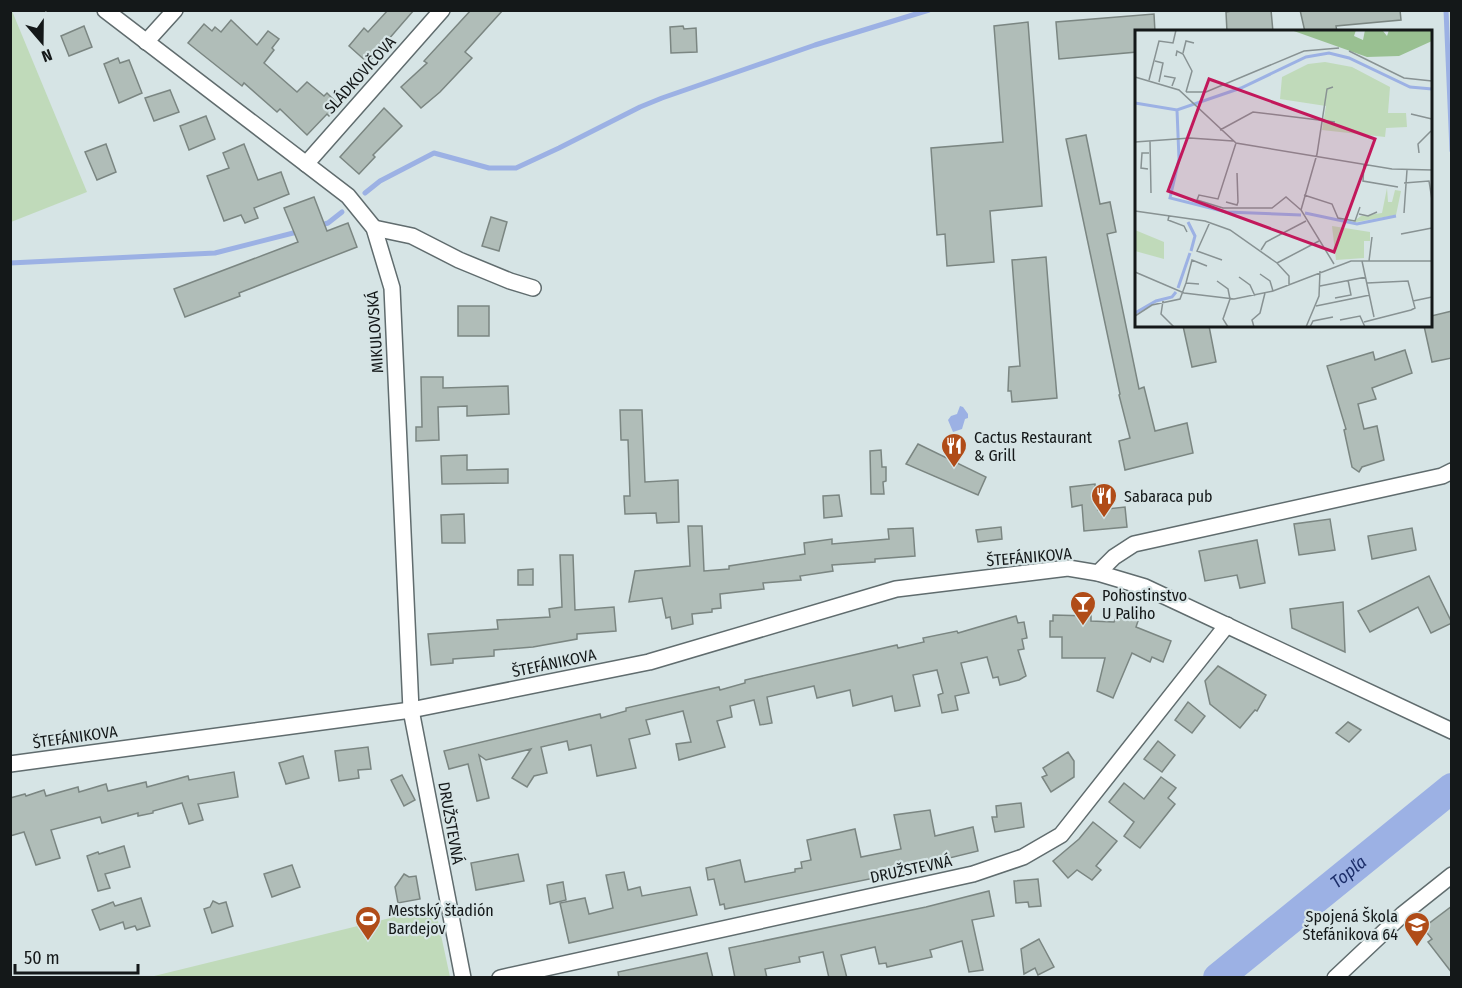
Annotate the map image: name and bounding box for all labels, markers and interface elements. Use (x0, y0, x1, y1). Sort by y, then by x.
north arrow (12, 12, 72, 72)
inset map (1135, 30, 1432, 327)
street label: SLÁDKOVIČOVA (320, 31, 400, 118)
text: N (39, 45, 55, 66)
street label: MIKULOVSKÁ (363, 290, 387, 374)
place label: Cactus Restaurant & Grill (974, 428, 1093, 465)
restaurant icon: Cactus Restaurant & Grill (939, 431, 969, 469)
restaurant icon: Sabaraca pub (1089, 481, 1119, 519)
place label: Sabaraca pub (1124, 487, 1213, 506)
street label: ŠTEFÁNIKOVA (985, 543, 1073, 570)
place label: Pohostinstvo U Paliho (1102, 586, 1187, 623)
bar icon: Pohostinstvo U Paliho (1068, 589, 1098, 627)
street label: ŠTEFÁNIKOVA (510, 644, 598, 681)
street label: ŠTEFÁNIKOVA (31, 721, 119, 752)
street label: DRUŽSTEVNÁ (434, 780, 469, 866)
street label: DRUŽSTEVNÁ (868, 850, 954, 887)
water label: Topľa (1326, 851, 1371, 893)
place label: Mestský štadión Bardejov (388, 901, 494, 938)
sports icon: Mestský štadión Bardejov (353, 904, 383, 942)
place label: Spojená Škola Štefánikova 64 (1302, 906, 1398, 944)
school or university icon: Spojená Škola Štefánikova 64 (1402, 910, 1432, 948)
scale bar (15, 937, 138, 975)
text: 50 m (24, 947, 60, 969)

